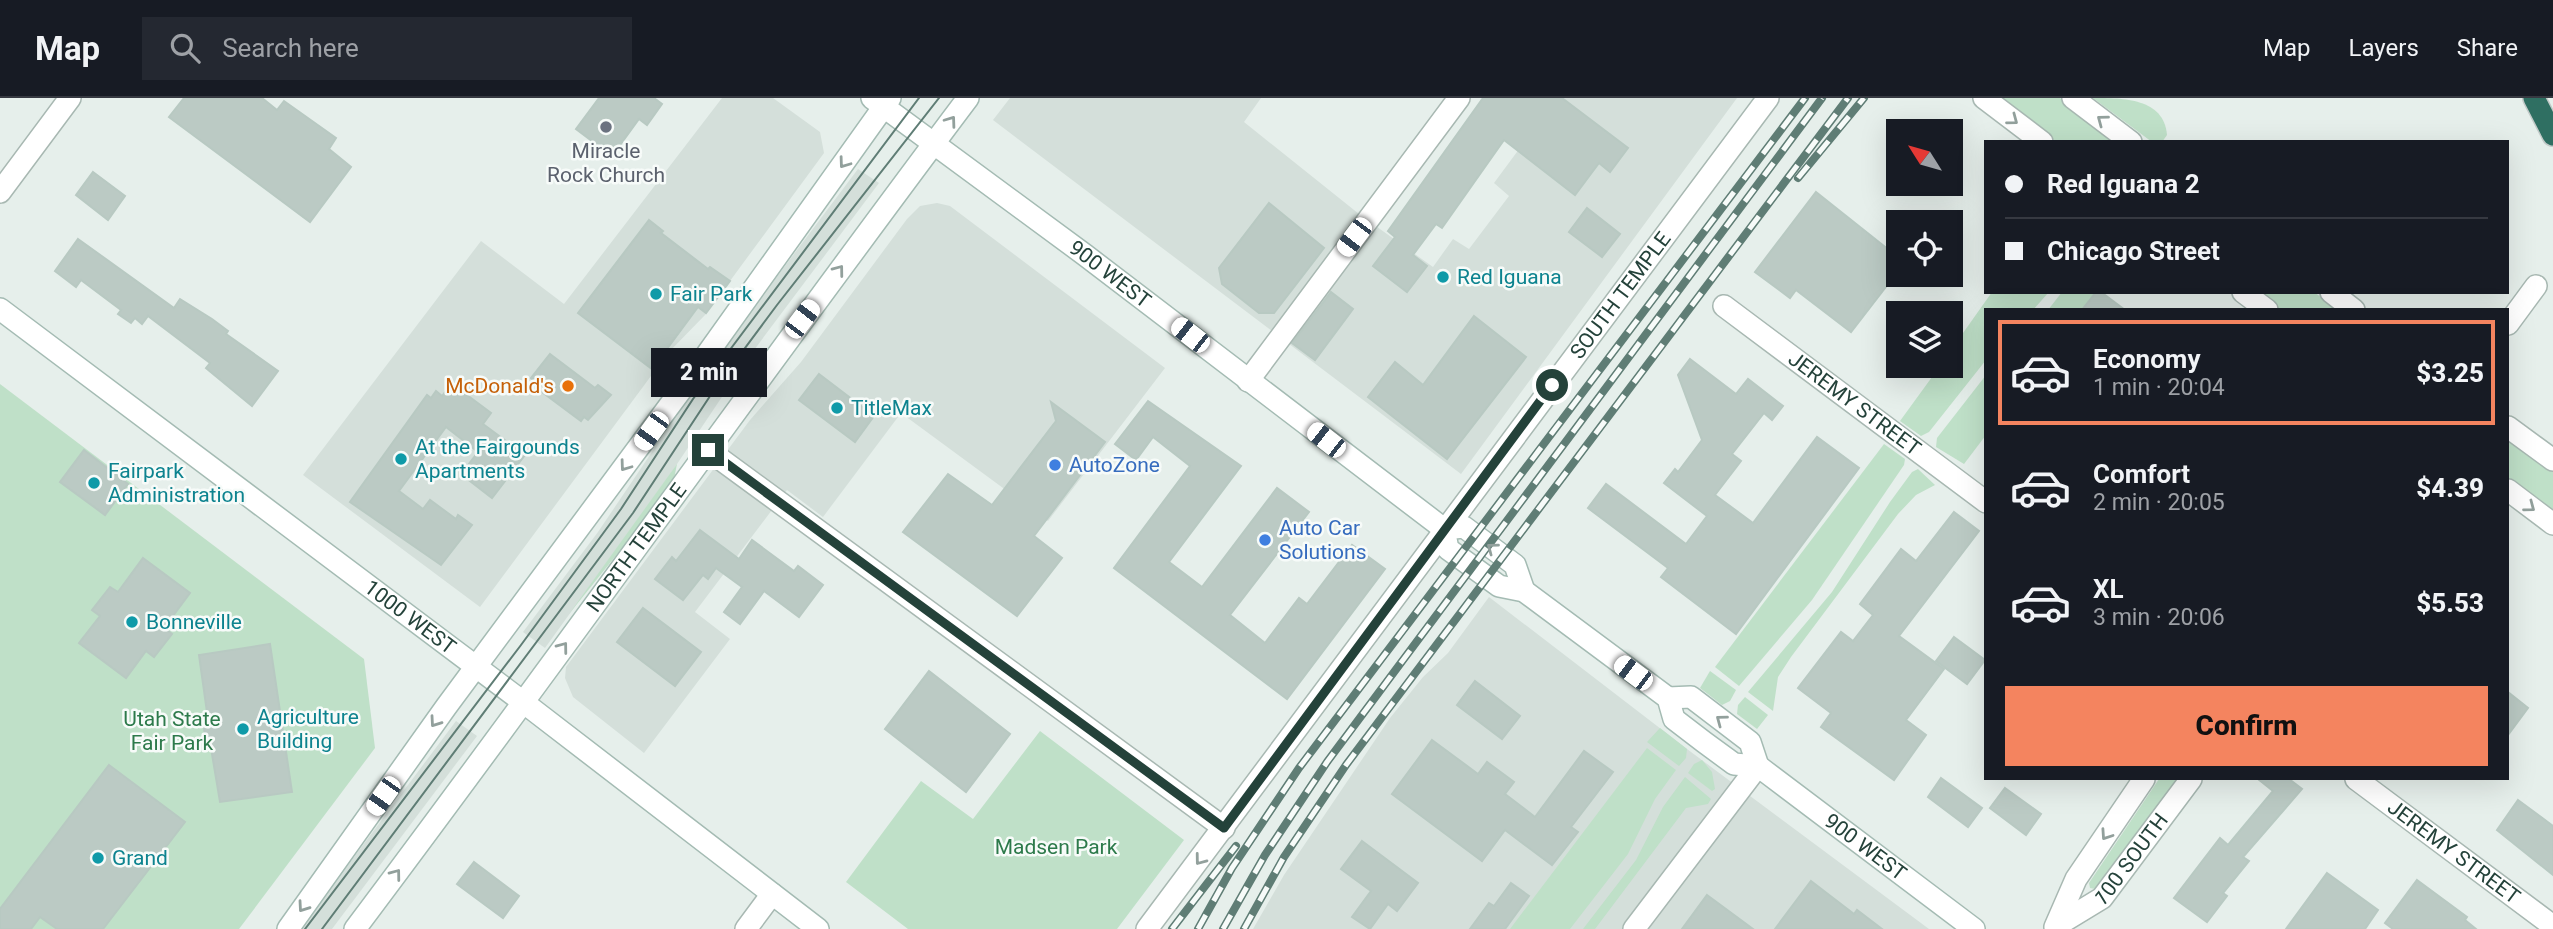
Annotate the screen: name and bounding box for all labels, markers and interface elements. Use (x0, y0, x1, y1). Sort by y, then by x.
search box (142, 17, 632, 80)
text: Map (35, 29, 100, 68)
icon: search (166, 29, 204, 67)
text: Search here (222, 33, 359, 63)
text: Map (2263, 34, 2311, 62)
text: Layers (2349, 34, 2419, 62)
text: Share (2457, 34, 2518, 62)
one-way arrow (2006, 111, 2018, 124)
one-way arrow (2097, 116, 2110, 128)
one-way arrow (943, 117, 955, 129)
marker: Miracle Rock Church (598, 119, 614, 135)
north arrow (1886, 119, 1964, 196)
map controls (1886, 119, 1963, 378)
place label: Miracle Rock Church (547, 139, 665, 187)
one-way arrow (840, 155, 852, 168)
text: Red Iguana 2 (2047, 169, 2200, 199)
button: locate (1886, 210, 1963, 287)
car (1333, 214, 1376, 260)
street label: SOUTH TEMPLE (1565, 227, 1676, 364)
street label: 900 WEST (1064, 235, 1156, 313)
text: Chicago Street (2047, 236, 2220, 266)
one-way arrow (831, 265, 844, 278)
place label: Red Iguana (1457, 265, 1562, 289)
marker: Red Iguana (1435, 269, 1451, 285)
place label: Fair Park (670, 282, 753, 306)
marker: Fair Park (648, 286, 664, 302)
car (781, 296, 824, 342)
button: layers (1886, 301, 1963, 378)
car (1167, 314, 1214, 356)
icon: car (2009, 341, 2072, 404)
text: Economy (2093, 344, 2200, 374)
street label: JEREMY STREET (1784, 346, 1926, 461)
callout: 2 min (650, 348, 766, 398)
text: $3.25 (2416, 358, 2484, 388)
text: 2 min (680, 359, 738, 386)
route start (1536, 369, 1568, 401)
place label: McDonald's (445, 374, 554, 398)
text: 1 min · 20:04 (2093, 374, 2225, 401)
marker: McDonald's (560, 378, 576, 394)
place label: TitleMax (851, 396, 932, 420)
marker: TitleMax (829, 400, 845, 416)
car (631, 408, 672, 454)
car (1303, 419, 1350, 461)
route end (692, 434, 724, 466)
place label: At the Fairgounds Apartments (415, 435, 580, 483)
marker: At the Fairgounds Apartments (393, 451, 409, 467)
place label: AutoZone (1069, 453, 1160, 477)
icon: car (2009, 456, 2072, 519)
marker: AutoZone (1047, 457, 1063, 473)
one-way arrow (621, 458, 633, 471)
place label: Fairpark Administration (108, 459, 245, 507)
text: Comfort (2093, 459, 2190, 489)
text: $4.39 (2416, 473, 2484, 503)
marker: Fairpark Administration (86, 475, 102, 491)
street label: NORTH TEMPLE (582, 479, 691, 617)
text: 2 min · 20:05 (2093, 489, 2225, 516)
one-way arrow (2523, 498, 2535, 511)
place label: Auto Car Solutions (1279, 516, 1367, 564)
marker: Auto Car Solutions (1257, 532, 1273, 548)
one-way arrow (1488, 544, 1500, 556)
icon: car (2009, 571, 2072, 634)
text: XL (2093, 574, 2124, 604)
street label: 1000 WEST (360, 575, 461, 660)
text: $5.53 (2416, 588, 2484, 618)
text: 3 min · 20:06 (2093, 604, 2225, 631)
place label: Bonneville (146, 610, 242, 634)
marker: Bonneville (124, 614, 140, 630)
one-way arrow (555, 642, 568, 655)
car (1610, 652, 1657, 694)
button: Confirm (2005, 686, 2488, 766)
place label: Agriculture Building (257, 705, 359, 753)
park label: Utah State Fair Park (123, 707, 221, 755)
one-way arrow (431, 714, 443, 727)
one-way arrow (1717, 716, 1729, 729)
marker: Agriculture Building (235, 721, 251, 737)
car (363, 773, 404, 819)
street label: JEREMY STREET (2383, 795, 2525, 909)
street label: 900 WEST (1820, 808, 1911, 886)
street label: 100 SOUTH (2090, 809, 2173, 911)
one-way arrow (2101, 827, 2114, 840)
park label: Madsen Park (995, 835, 1118, 859)
place label: Grand (112, 846, 168, 870)
marker: Grand (90, 850, 106, 866)
one-way arrow (1195, 852, 1208, 865)
one-way arrow (388, 870, 401, 882)
one-way arrow (299, 899, 311, 912)

